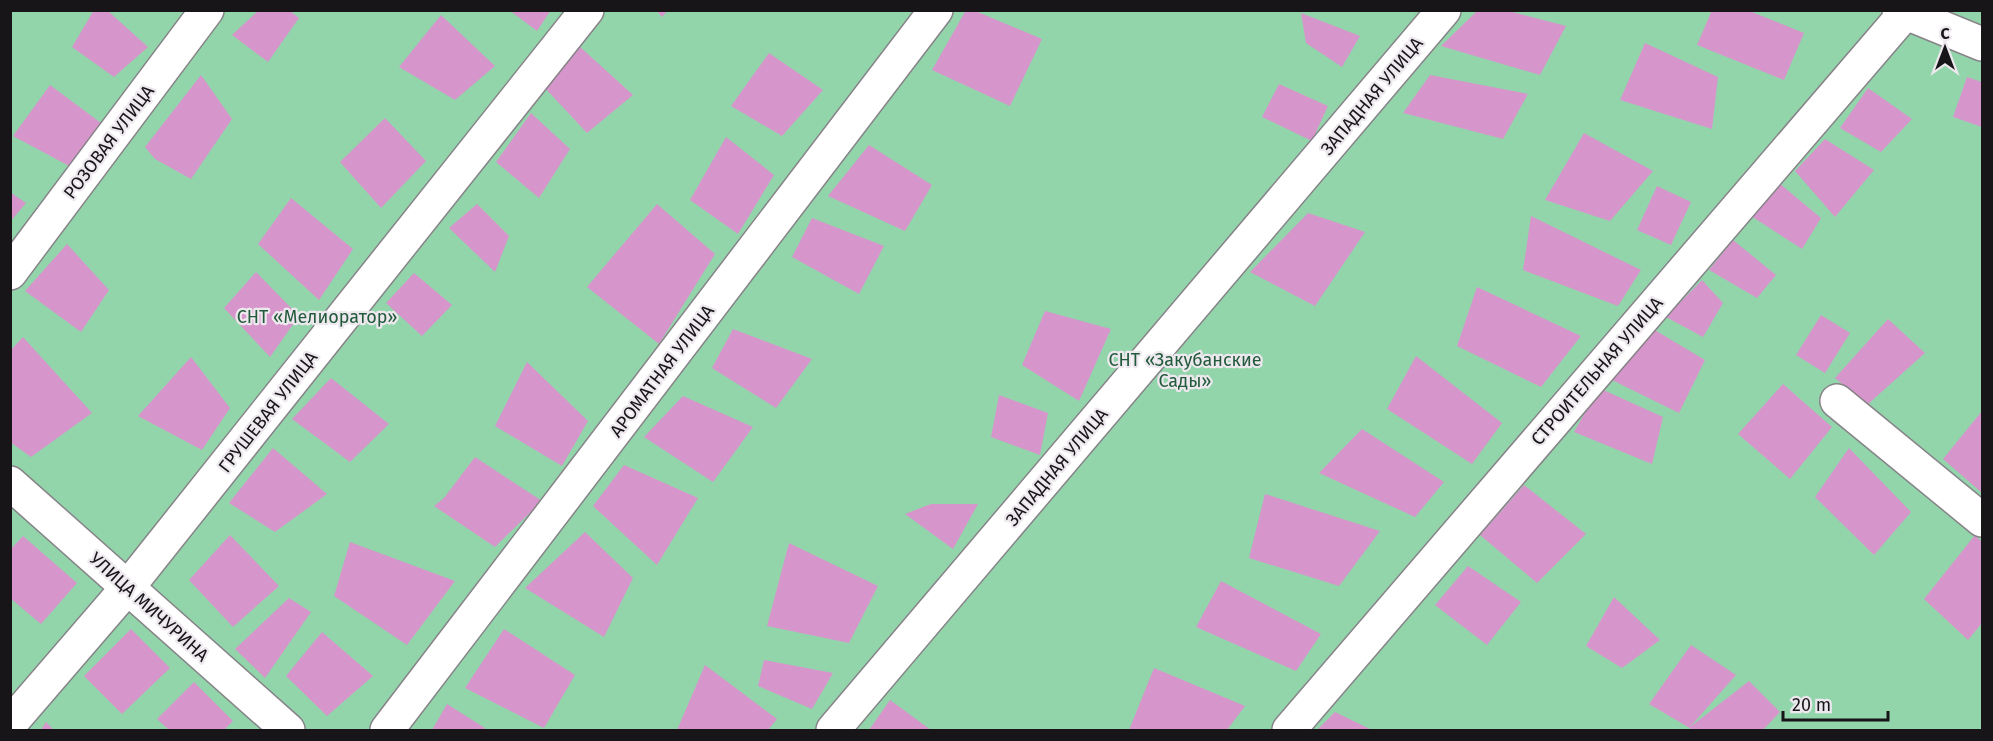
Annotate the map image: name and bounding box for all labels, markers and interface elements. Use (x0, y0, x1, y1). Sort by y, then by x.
north arrow (1915, 18, 1975, 78)
text: С (1940, 24, 1950, 43)
street label: ЗАПАДНАЯ УЛИЦА (1316, 32, 1428, 159)
street label: РОЗОВАЯ УЛИЦА (59, 80, 159, 203)
street label: СТРОИТЕЛЬНАЯ УЛИЦА (1527, 292, 1668, 450)
street label: АРОМАТНАЯ УЛИЦА (605, 300, 719, 441)
park label: СНТ «Мелиоратор» (237, 306, 397, 328)
street label: ГРУШЕВАЯ УЛИЦА (214, 346, 323, 477)
park label: СНТ «Закубанские Сады» (1108, 349, 1262, 392)
street label: ЗАПАДНАЯ УЛИЦА (1001, 403, 1113, 530)
street label: УЛИЦА МИЧУРИНА (85, 548, 214, 667)
scale bar (1783, 684, 1888, 722)
text: 20 m (1792, 694, 1831, 716)

